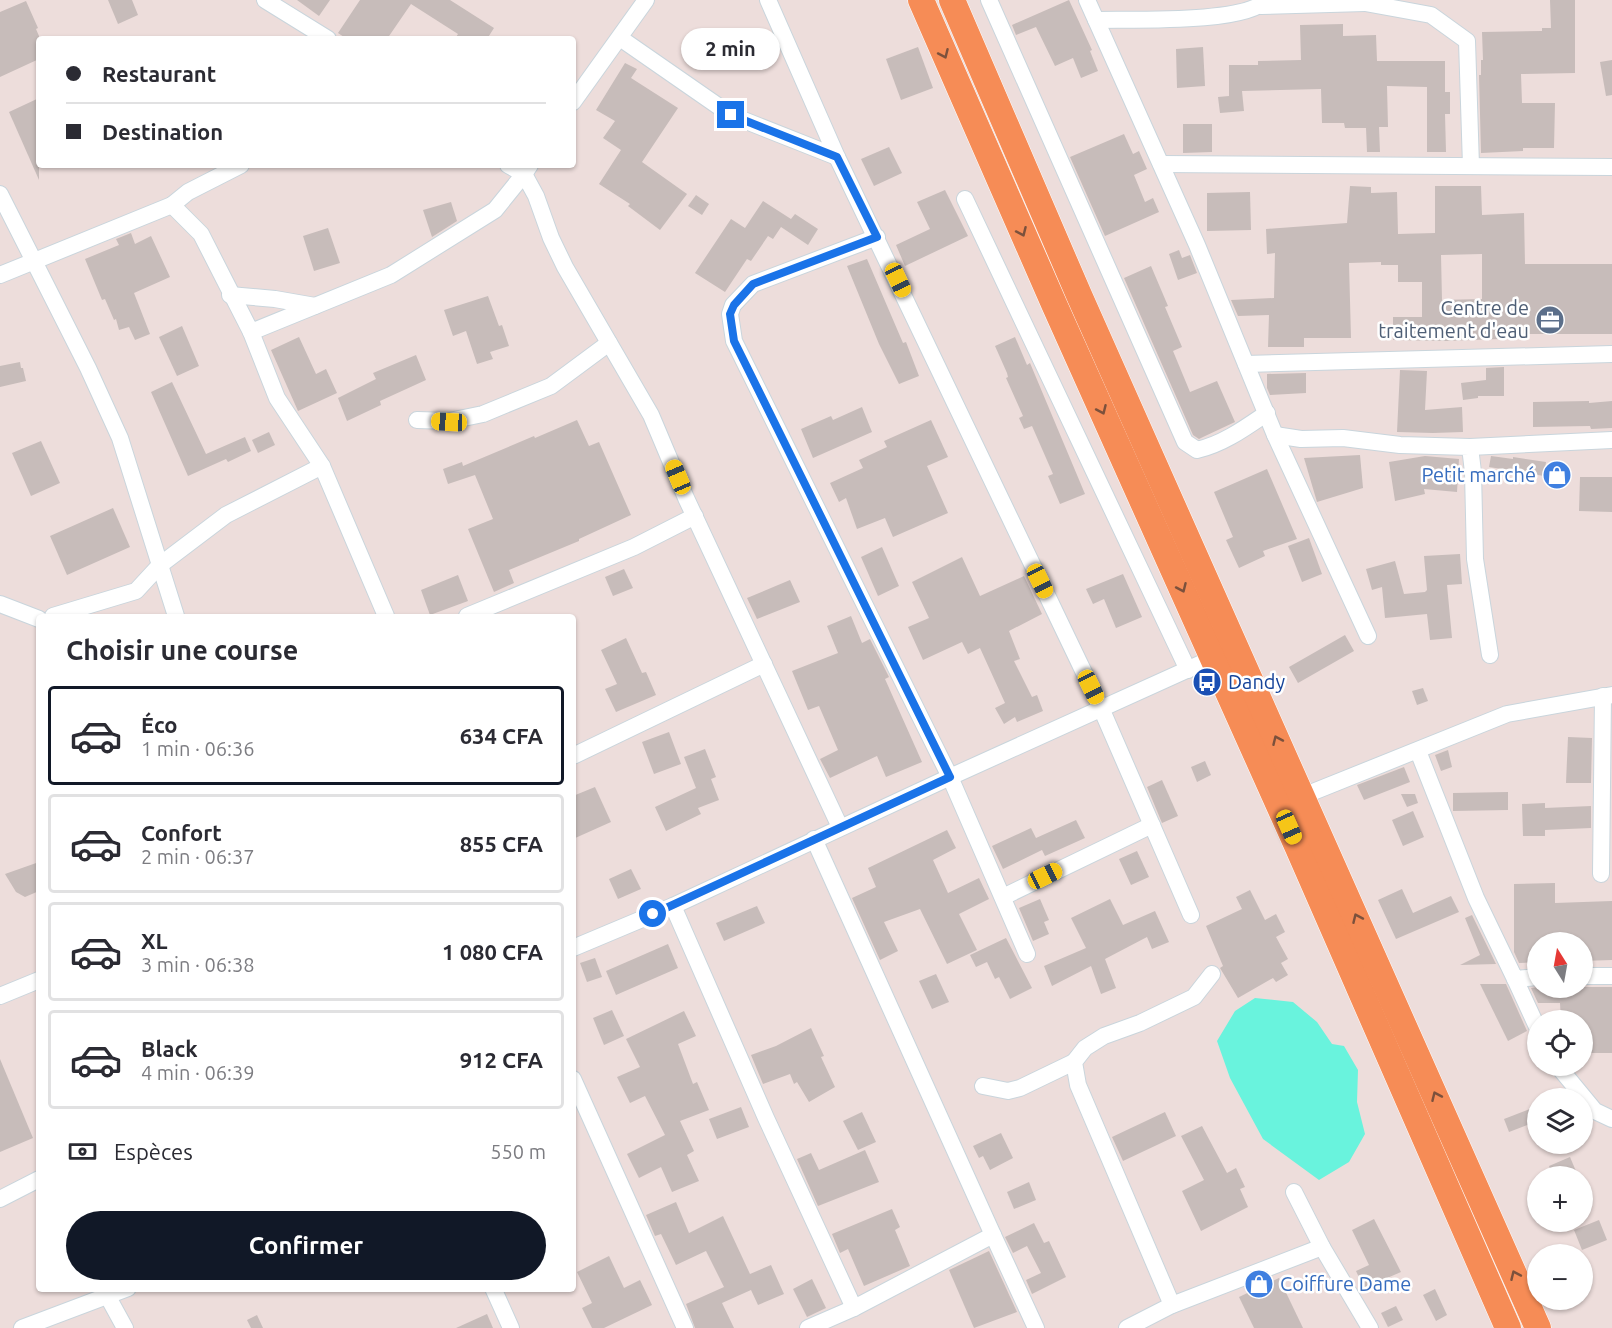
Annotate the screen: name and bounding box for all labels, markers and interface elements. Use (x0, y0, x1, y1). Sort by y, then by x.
callout: 2 min (682, 28, 780, 70)
text: 2 min (705, 37, 756, 60)
one-way arrow (937, 47, 949, 58)
text: Restaurant (102, 61, 216, 86)
route end (717, 101, 744, 128)
text: Destination (102, 119, 223, 144)
one-way arrow (1015, 226, 1027, 237)
car (882, 260, 914, 300)
place label: Centre de traitement d'eau (1378, 296, 1529, 342)
office icon: Centre de traitement d'eau (1534, 304, 1566, 336)
one-way arrow (1094, 404, 1106, 415)
car (431, 412, 467, 432)
car (663, 457, 693, 497)
shop icon: Petit marché (1541, 459, 1573, 491)
place label: Petit marché (1421, 463, 1536, 486)
car (1024, 561, 1056, 601)
one-way arrow (1175, 582, 1187, 593)
text: Choisir une course (66, 635, 298, 665)
bus stop icon: Dandy (1191, 666, 1223, 698)
car (1075, 667, 1107, 707)
place label: Dandy (1228, 670, 1286, 693)
icon: car (69, 709, 123, 763)
text: Éco (141, 712, 178, 737)
text: 634 CFA (460, 723, 543, 748)
one-way arrow (1273, 735, 1285, 746)
text: 1 min · 06:36 (141, 737, 255, 760)
car (1273, 807, 1305, 847)
icon: car (69, 817, 123, 871)
text: Confort (141, 820, 222, 845)
text: 855 CFA (460, 831, 543, 856)
text: 2 min · 06:37 (141, 845, 255, 868)
car (1025, 860, 1065, 892)
route start (639, 900, 666, 927)
one-way arrow (1352, 913, 1364, 924)
icon: car (69, 925, 123, 979)
text: XL (141, 928, 168, 953)
north arrow (1527, 932, 1593, 998)
map controls (1527, 932, 1593, 1310)
text: 1 080 CFA (442, 939, 543, 964)
text: 3 min · 06:38 (141, 953, 255, 976)
button: locate (1527, 1010, 1593, 1076)
icon: car (69, 1033, 123, 1087)
text: Black (141, 1036, 198, 1061)
text: 912 CFA (460, 1047, 543, 1072)
text: 4 min · 06:39 (141, 1061, 255, 1084)
button: layers (1527, 1088, 1593, 1154)
one-way arrow (1431, 1092, 1443, 1103)
icon: cash (66, 1135, 99, 1168)
text: Espèces (114, 1139, 193, 1164)
text: 550 m (490, 1140, 546, 1163)
button: + (1527, 1166, 1593, 1232)
button: Confirmer (66, 1211, 546, 1280)
button: − (1527, 1244, 1593, 1310)
shop icon: Coiffure Dame (1243, 1268, 1275, 1300)
one-way arrow (1510, 1270, 1522, 1281)
place label: Coiffure Dame (1280, 1272, 1411, 1295)

